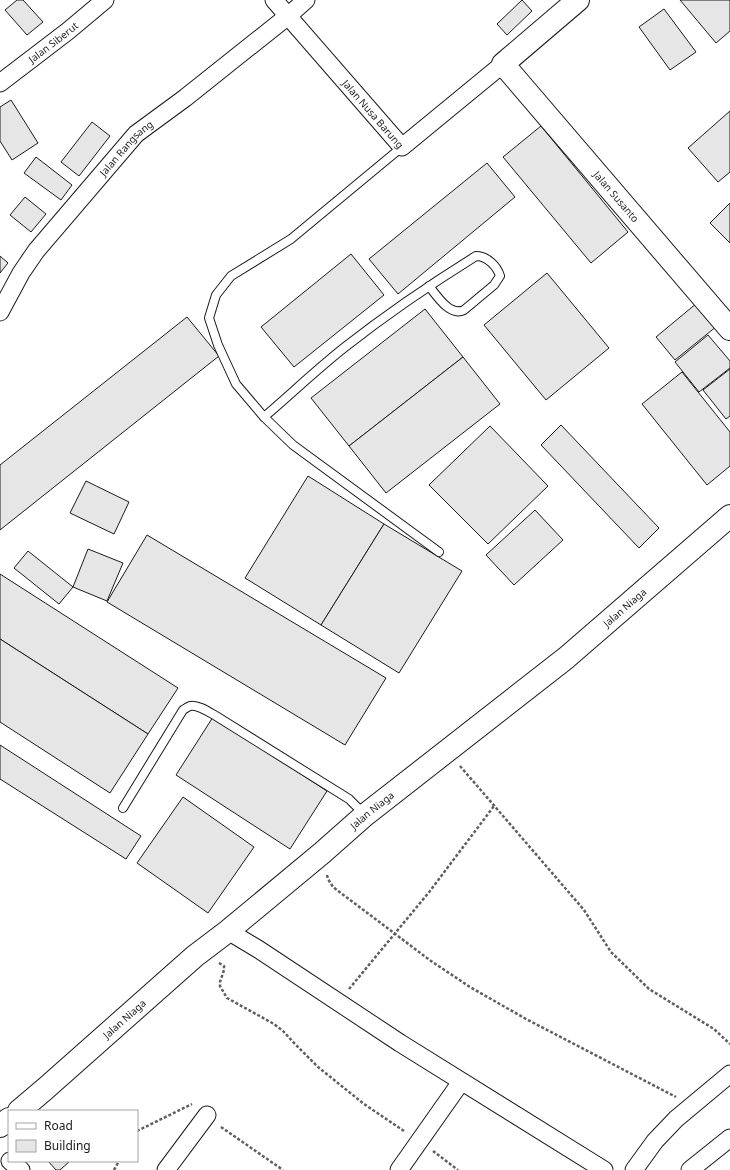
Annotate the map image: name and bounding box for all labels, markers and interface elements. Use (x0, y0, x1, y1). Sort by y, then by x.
street label: Jalan Siberut (25, 18, 81, 66)
street label: Jalan Nusa Barung (339, 76, 407, 151)
street label: Jalan Rangsang (96, 117, 156, 180)
street label: Jalan Susanto (590, 167, 642, 225)
street label: Jalan Niaga (599, 585, 649, 631)
street label: Jalan Niaga (346, 788, 397, 833)
street label: Jalan Niaga (99, 996, 149, 1042)
legend (8, 1110, 138, 1162)
text: Road (44, 1117, 73, 1134)
text: Building (44, 1137, 91, 1154)

